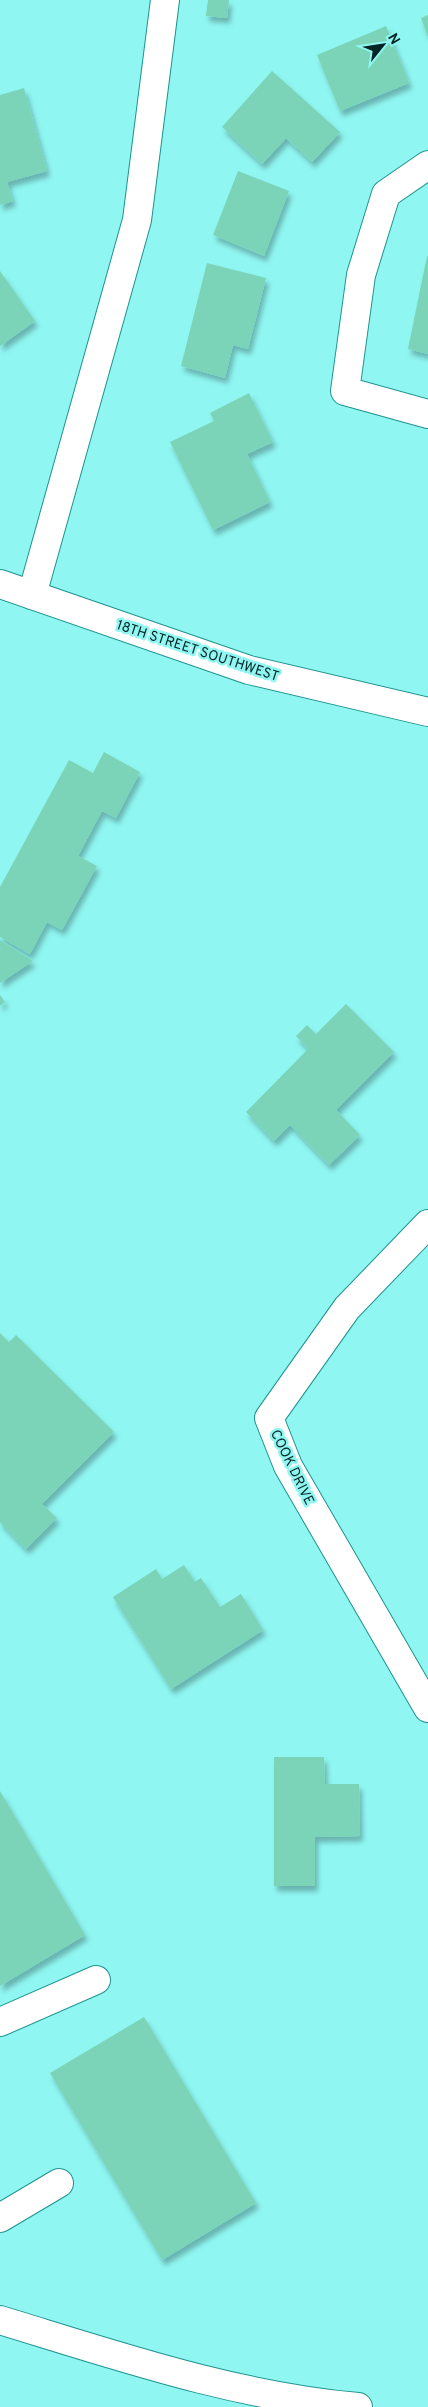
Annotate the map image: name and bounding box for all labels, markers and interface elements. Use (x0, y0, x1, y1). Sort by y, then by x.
north arrow (358, 20, 408, 70)
text: N (383, 31, 403, 48)
street label: 18TH STREET SOUTHWEST (114, 617, 281, 686)
street label: COOK DRIVE (266, 1427, 317, 1508)

